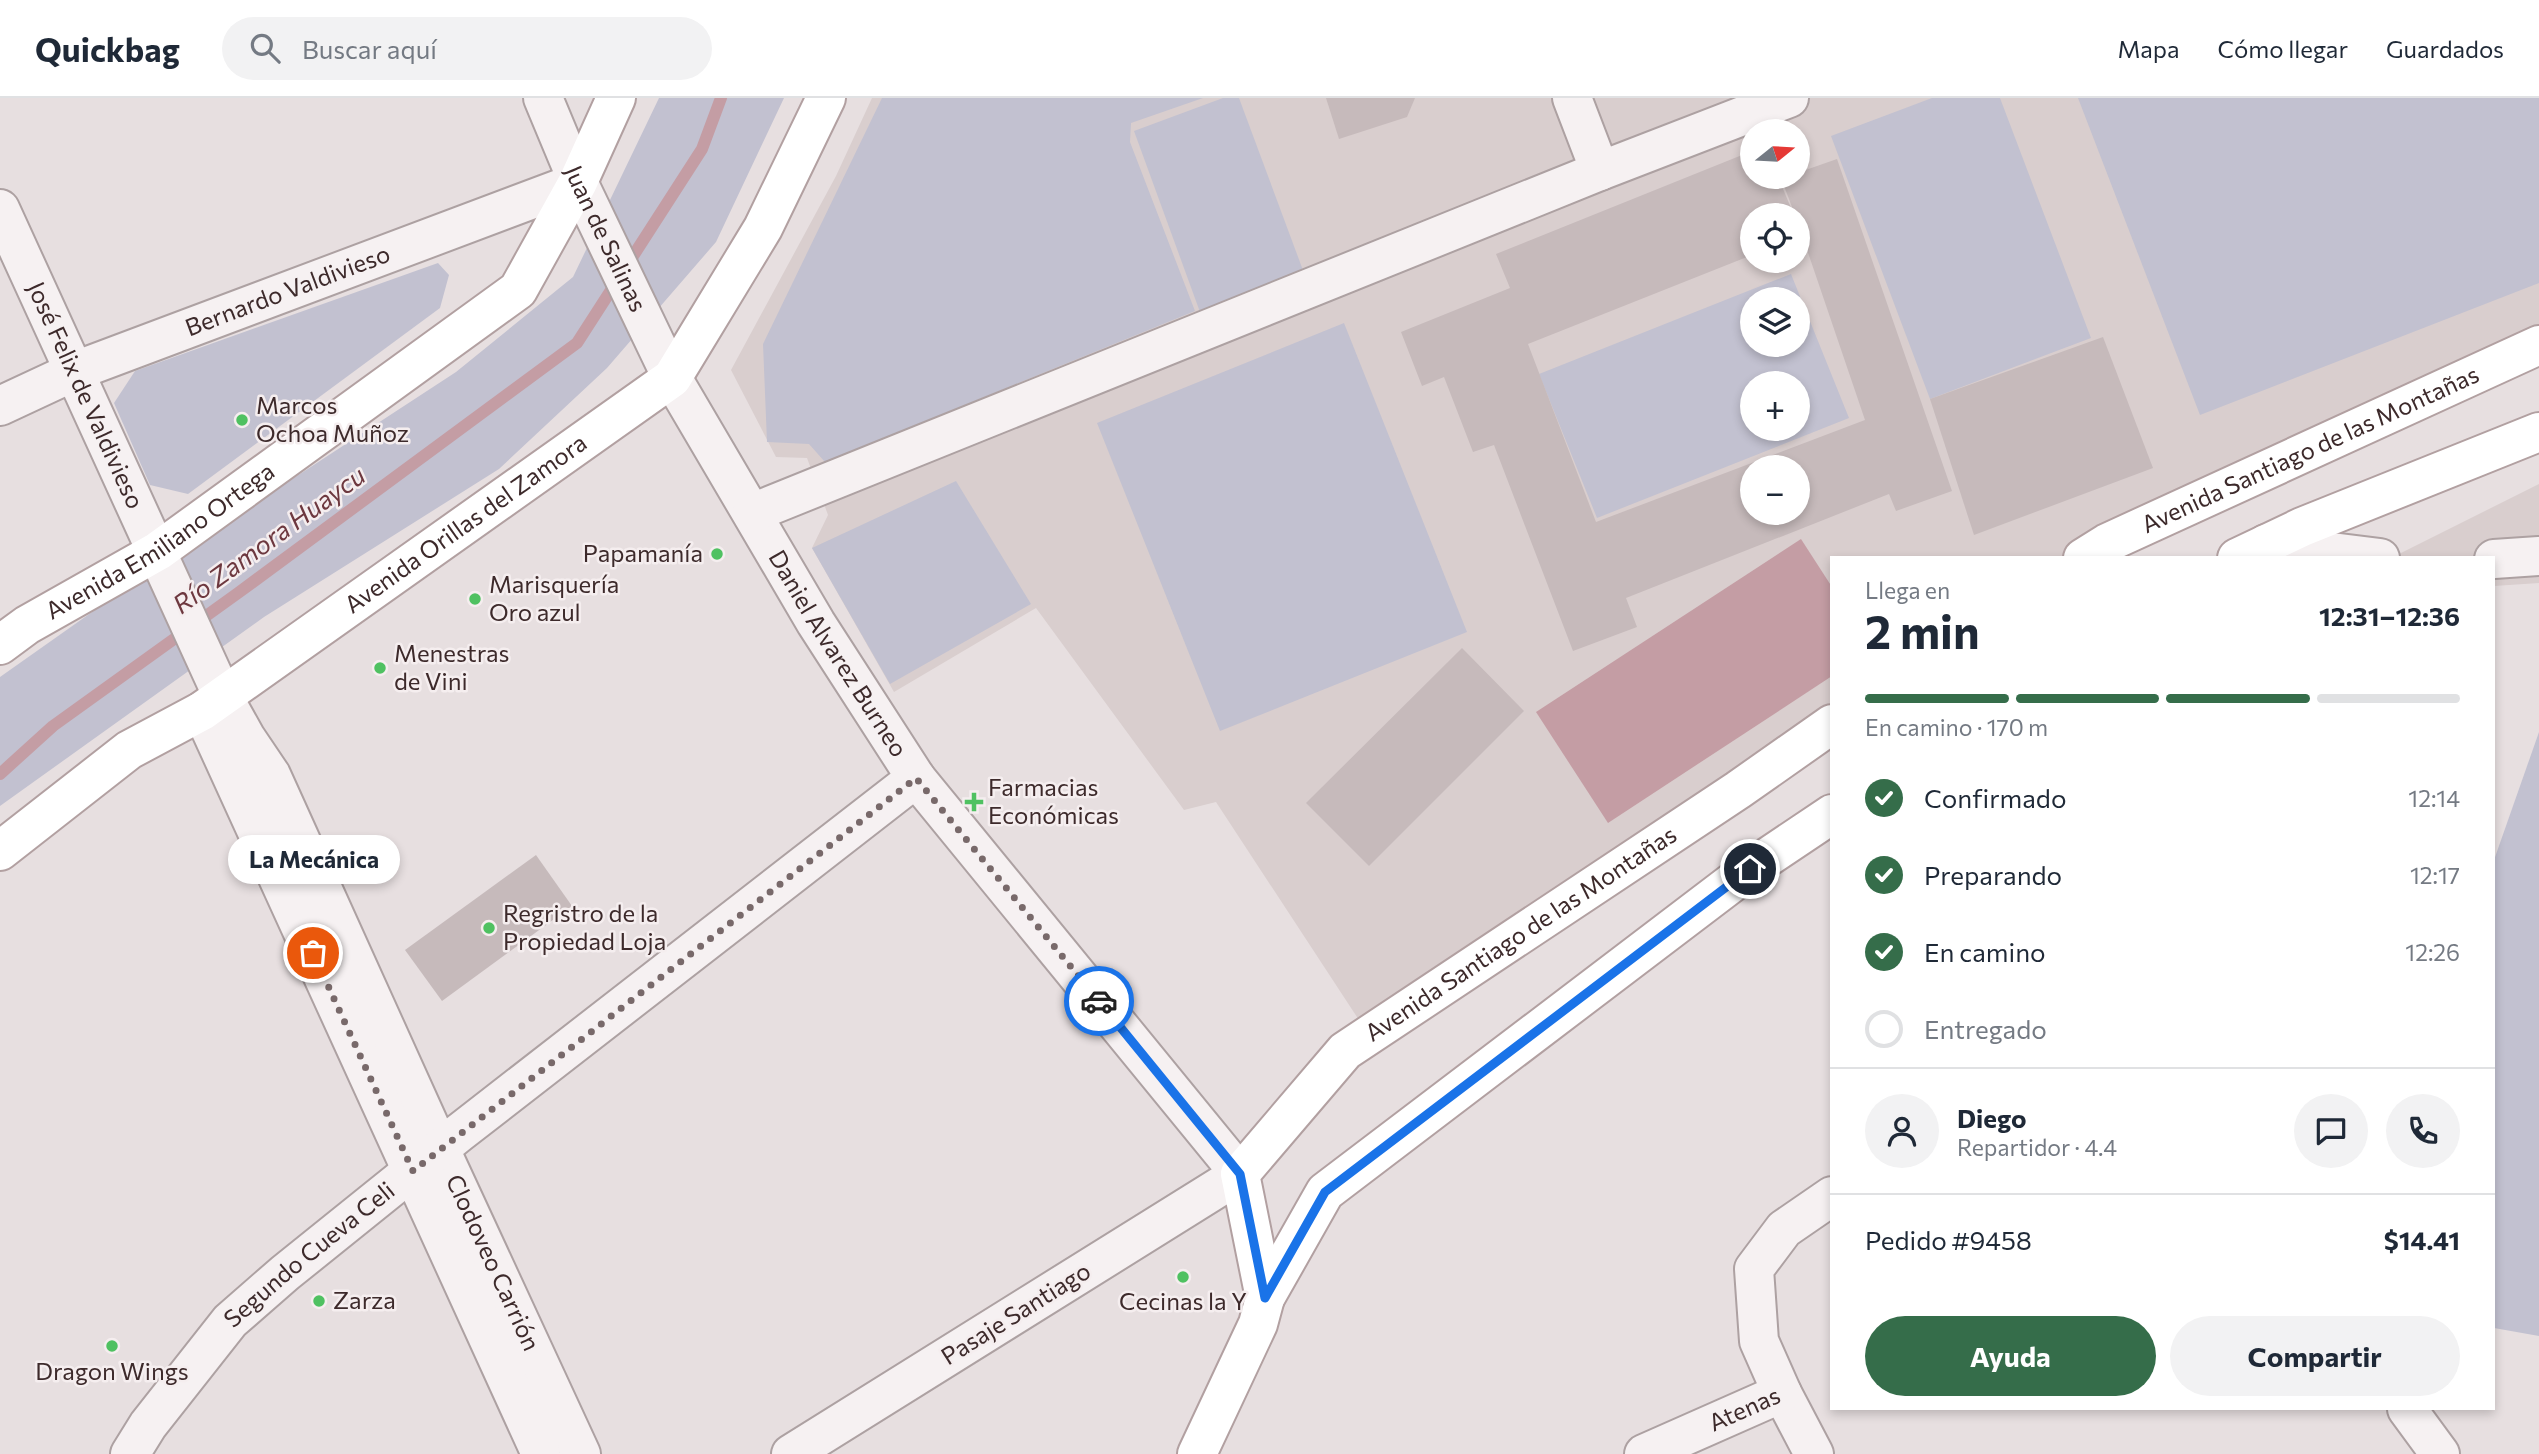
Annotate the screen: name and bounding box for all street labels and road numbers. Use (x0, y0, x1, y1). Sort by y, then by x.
street label: Juan de Salinas (560, 161, 654, 316)
street label: Bernardo Valdivieso (181, 238, 394, 341)
street label: José Felix de Valdivieso (22, 277, 151, 513)
street label: Avenida Santiago de las Montañas (2136, 359, 2483, 538)
street label: Avenida Orillas del Zamora (338, 427, 592, 618)
street label: Avenida Emiliano Ortega (40, 456, 279, 625)
street label: Daniel Alvarez Burneo (763, 544, 914, 762)
street label: Avenida Santiago de las Montañas (1359, 819, 1681, 1047)
street label: Clodoveo Carrión (441, 1170, 547, 1355)
street label: Segundo Cueva Celi (217, 1175, 400, 1333)
street label: Pasaje Santiago (935, 1255, 1095, 1370)
street label: Atenas (1704, 1380, 1784, 1437)

